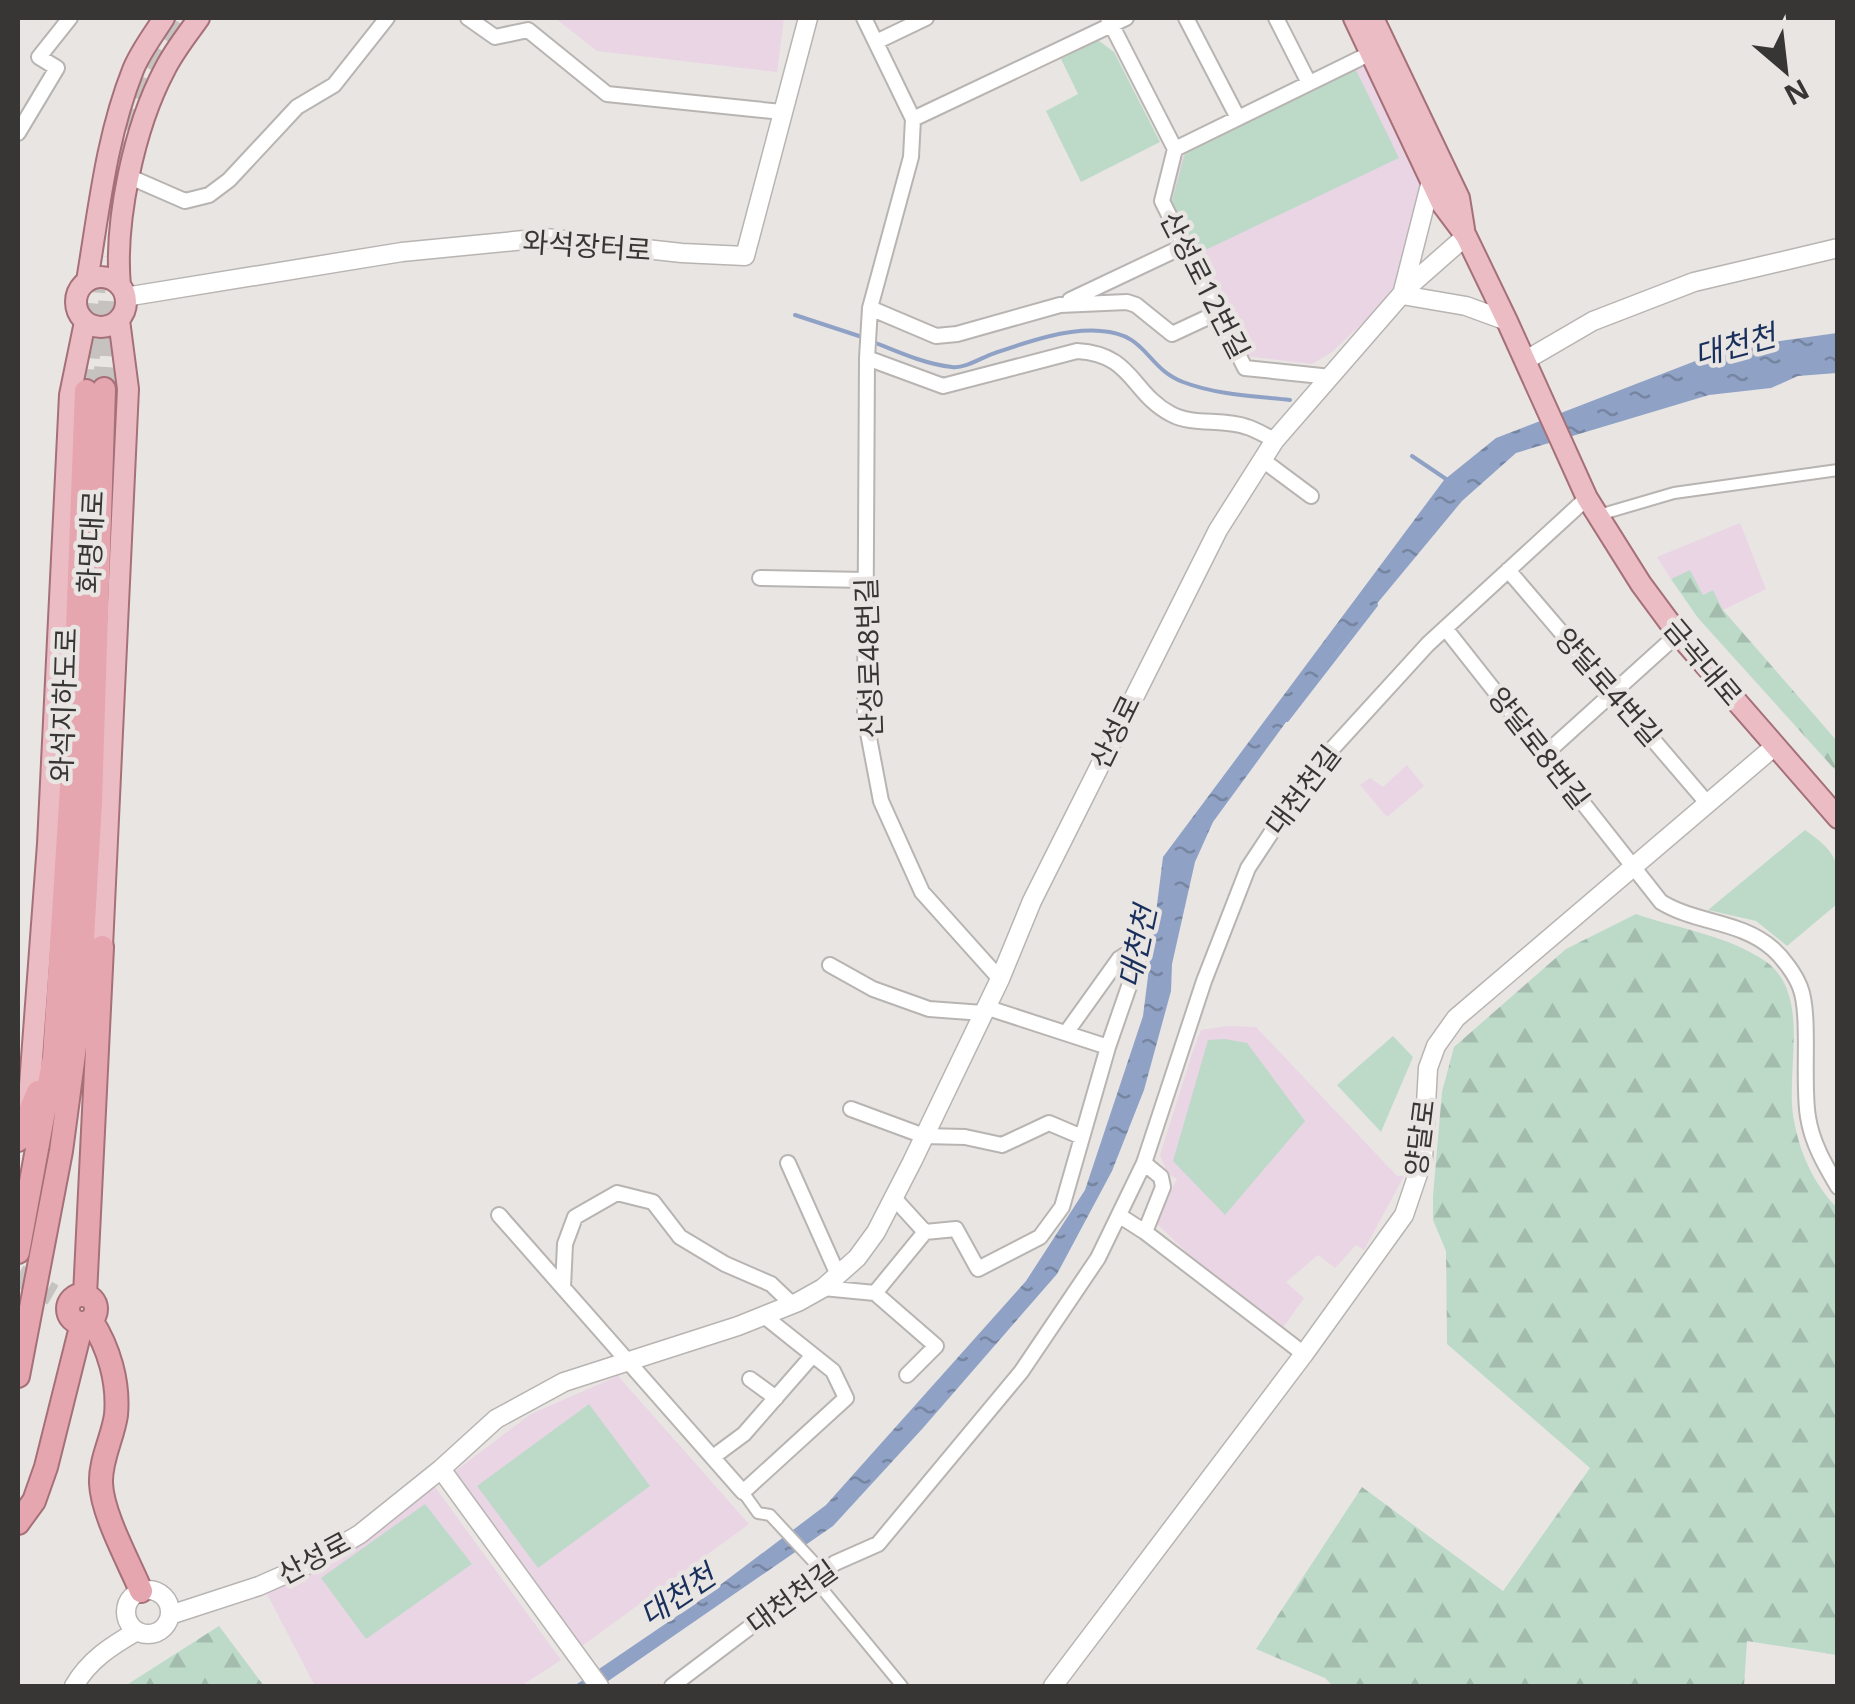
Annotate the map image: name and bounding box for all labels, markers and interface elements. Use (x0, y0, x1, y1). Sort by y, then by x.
north arrow (1735, 20, 1835, 120)
text: N (1778, 71, 1816, 115)
street label: 산성로12번길 (1152, 204, 1259, 365)
street label: 와석장터로 (521, 222, 653, 268)
water label: 대천천 (1689, 313, 1783, 375)
street label: 화명대로 (68, 490, 112, 594)
street label: 산성로48번길 (846, 577, 890, 739)
street label: 금곡대로 (1656, 610, 1751, 713)
street label: 양달로4번길 (1547, 619, 1671, 753)
street label: 와석지하도로 (41, 627, 85, 783)
street label: 양달로8번길 (1480, 679, 1599, 816)
street label: 산성로 (1080, 689, 1148, 775)
street label: 대천천길 (1256, 737, 1348, 842)
water label: 대천천 (1108, 899, 1166, 991)
street label: 양달로 (1395, 1097, 1443, 1179)
street label: 산성로 (270, 1522, 357, 1592)
street label: 대천천길 (739, 1551, 844, 1642)
water label: 대천천 (631, 1553, 726, 1635)

